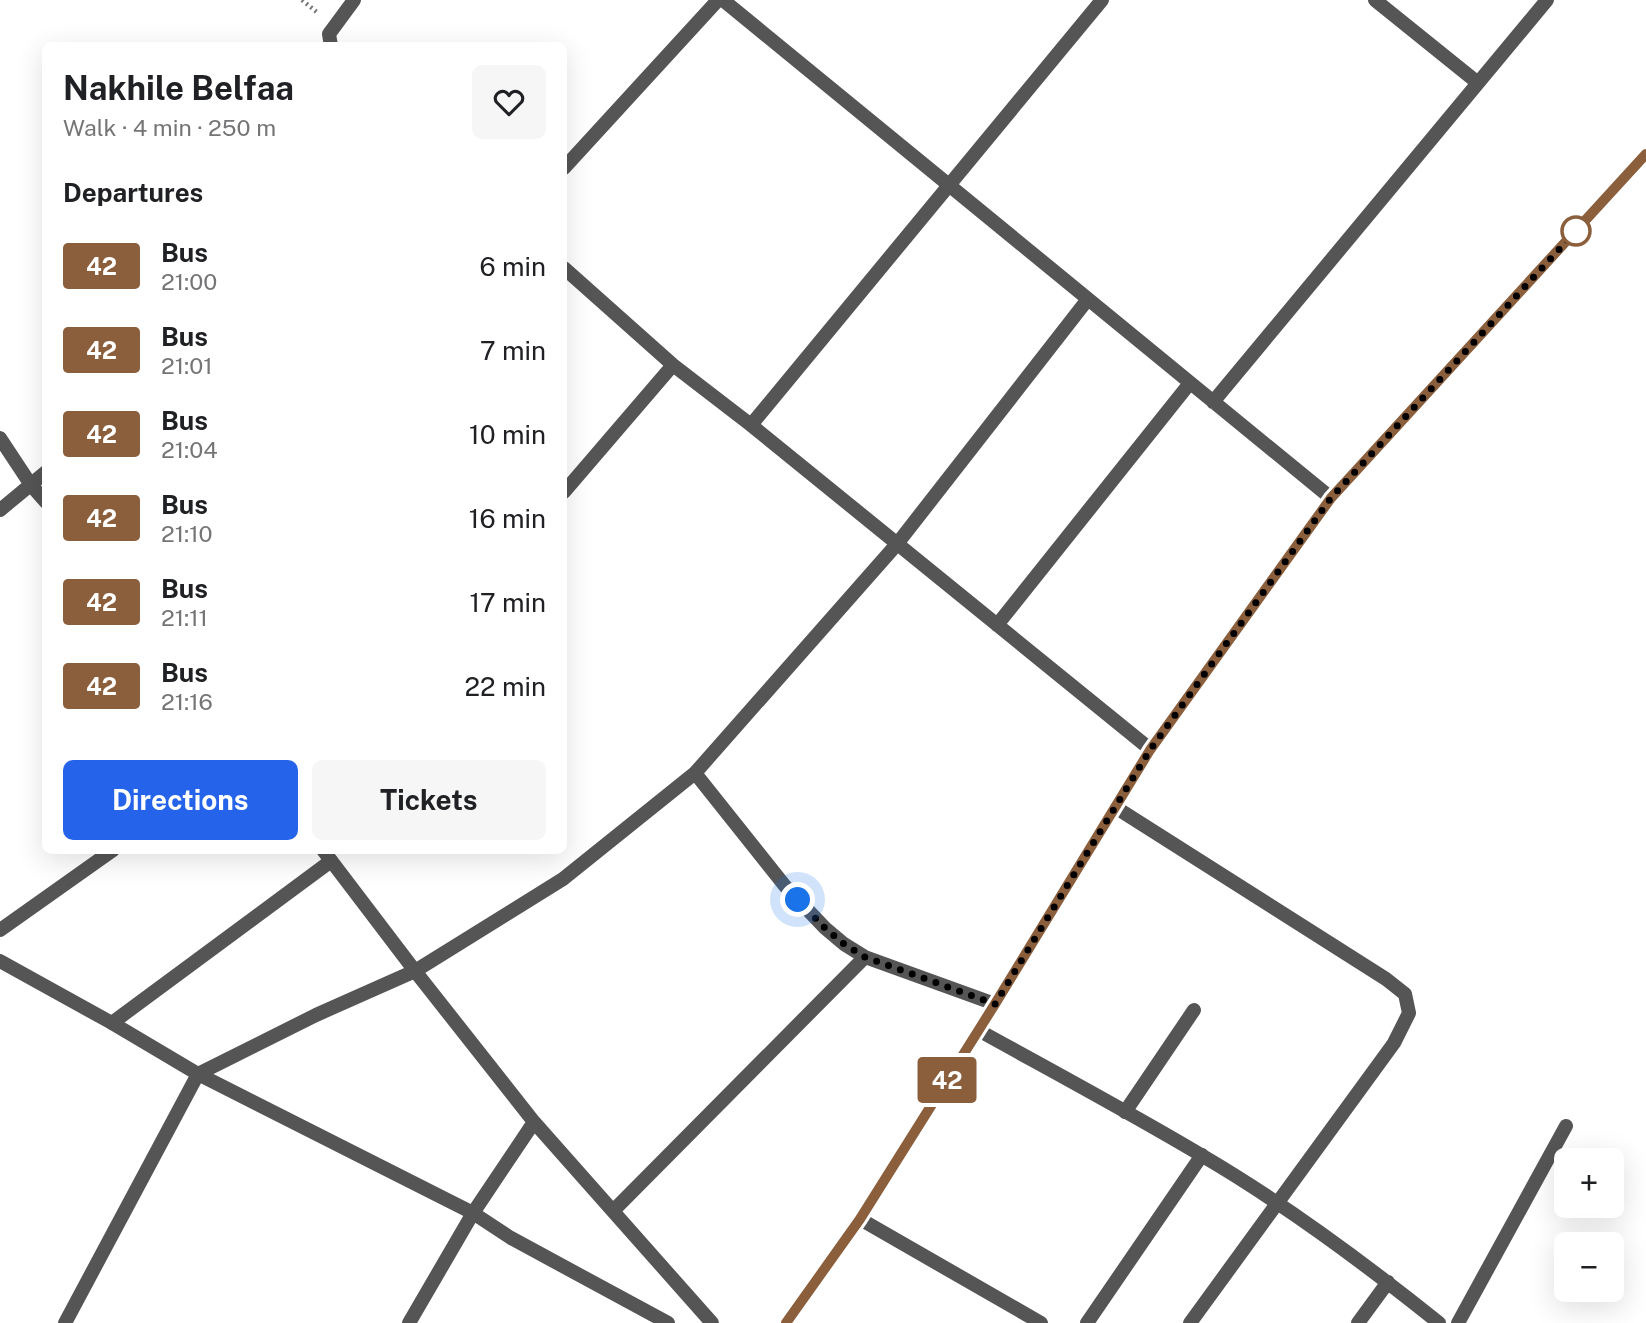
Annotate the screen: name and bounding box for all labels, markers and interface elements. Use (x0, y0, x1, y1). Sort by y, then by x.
button: heart (472, 65, 546, 139)
text: Nakhile Belfaa (63, 69, 294, 107)
text: Walk · 4 min · 250 m (63, 114, 276, 141)
text: Departures (63, 177, 203, 208)
unlabelled marker (1561, 216, 1591, 246)
text: Bus (161, 237, 208, 268)
text: 6 min (479, 251, 546, 282)
text: 42 (86, 252, 117, 280)
text: 21:00 (161, 268, 217, 295)
text: Bus (161, 321, 208, 352)
text: 7 min (480, 335, 546, 366)
text: 42 (86, 336, 117, 364)
text: 21:01 (161, 352, 213, 379)
text: Bus (161, 405, 208, 436)
text: 10 min (469, 419, 546, 450)
text: 42 (86, 420, 117, 448)
text: 21:04 (161, 436, 218, 463)
text: Bus (161, 489, 208, 520)
text: 16 min (469, 503, 546, 534)
text: 42 (86, 504, 117, 532)
text: 21:10 (161, 520, 213, 547)
text: Bus (161, 573, 208, 604)
text: 17 min (469, 587, 546, 618)
text: 42 (86, 588, 117, 616)
text: 21:11 (161, 604, 208, 631)
text: Bus (161, 657, 208, 688)
text: 22 min (465, 671, 546, 702)
text: 42 (86, 672, 117, 700)
text: 21:16 (161, 688, 213, 715)
button: Directions (63, 760, 298, 840)
button: Tickets (312, 760, 546, 840)
your location (780, 882, 815, 917)
line badge: 42 (916, 1057, 978, 1103)
text: 42 (932, 1066, 962, 1094)
map controls (1554, 1148, 1624, 1302)
button: + (1554, 1148, 1624, 1218)
button: − (1554, 1232, 1624, 1302)

